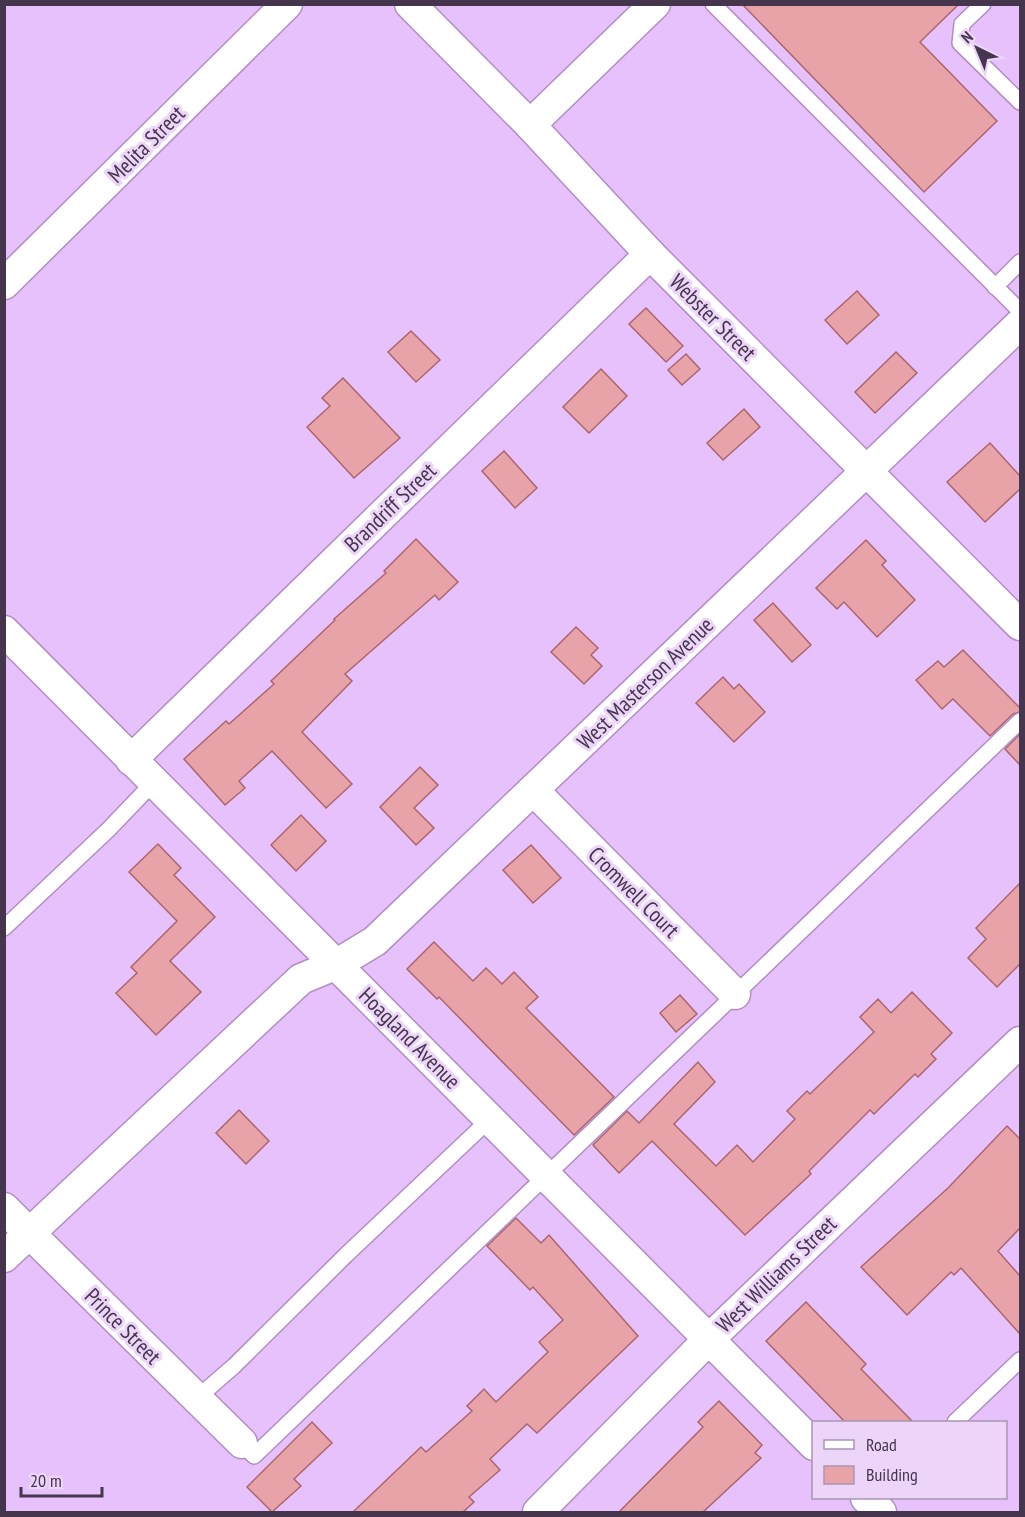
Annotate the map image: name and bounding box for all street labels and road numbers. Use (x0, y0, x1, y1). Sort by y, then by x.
street label: Melita Street (101, 99, 191, 189)
street label: Webster Street (664, 268, 762, 366)
street label: Brandriff Street (338, 456, 442, 558)
street label: West Masterson Avenue (571, 611, 719, 755)
street label: Cromwell Court (583, 841, 685, 943)
street label: Hoagland Avenue (353, 981, 467, 1095)
street label: West Williams Street (710, 1210, 842, 1338)
street label: Prince Street (79, 1282, 167, 1370)

